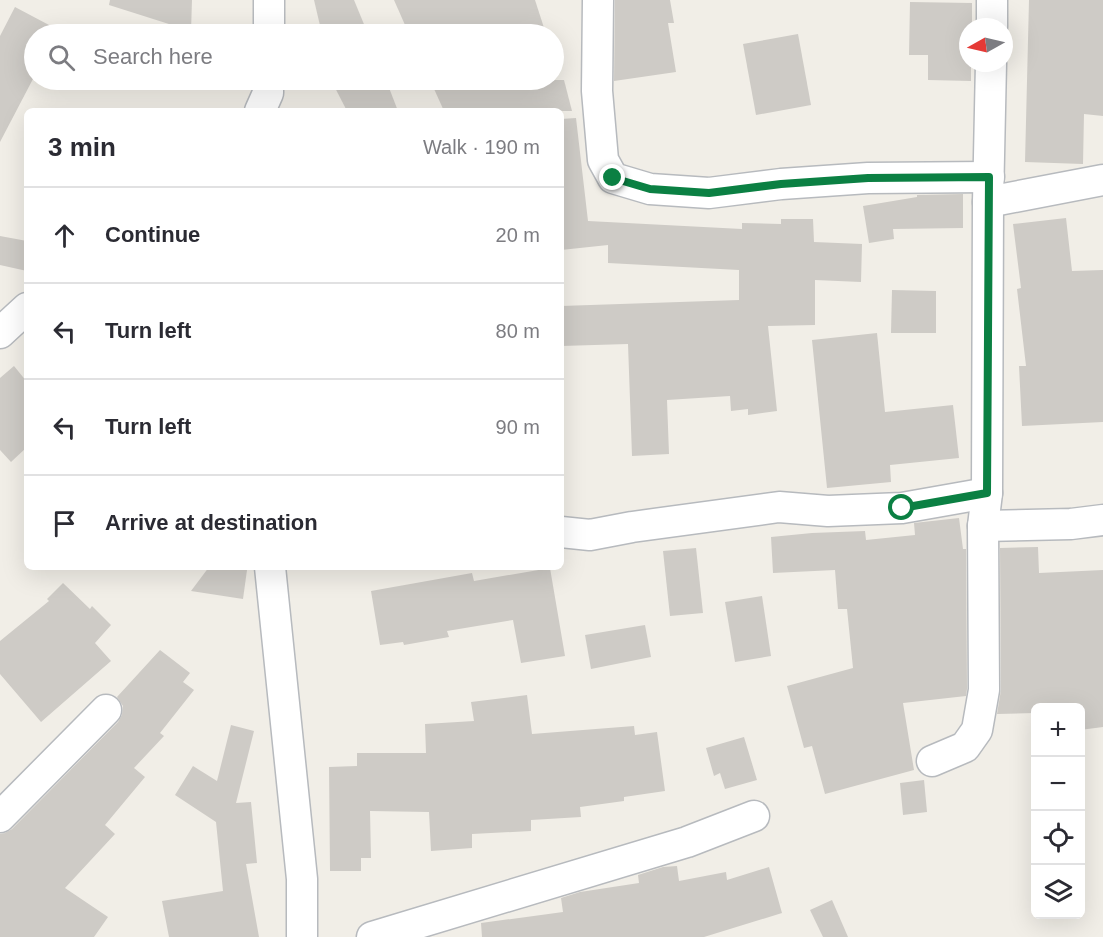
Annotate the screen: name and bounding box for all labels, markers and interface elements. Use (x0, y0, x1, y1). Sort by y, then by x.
north arrow (959, 18, 1013, 72)
search box (24, 24, 564, 90)
icon: search (45, 41, 78, 74)
text: Search here (93, 44, 213, 69)
text: 3 min (48, 132, 116, 162)
text: Walk · 190 m (423, 136, 540, 158)
route end (599, 164, 625, 190)
icon: ahead (48, 219, 81, 252)
text: Continue (105, 222, 200, 247)
text: 20 m (496, 224, 540, 246)
icon: left (48, 315, 81, 348)
text: Turn left (105, 318, 191, 343)
text: 80 m (496, 320, 540, 342)
icon: left (48, 411, 81, 444)
text: Turn left (105, 414, 191, 439)
text: 90 m (496, 416, 540, 438)
route start (888, 494, 914, 520)
icon: arrive (48, 507, 81, 540)
text: Arrive at destination (105, 510, 318, 535)
map controls (1031, 703, 1085, 919)
button: + (1031, 703, 1085, 757)
button: − (1031, 757, 1085, 811)
button: locate (1031, 811, 1085, 865)
button: layers (1031, 865, 1085, 919)

